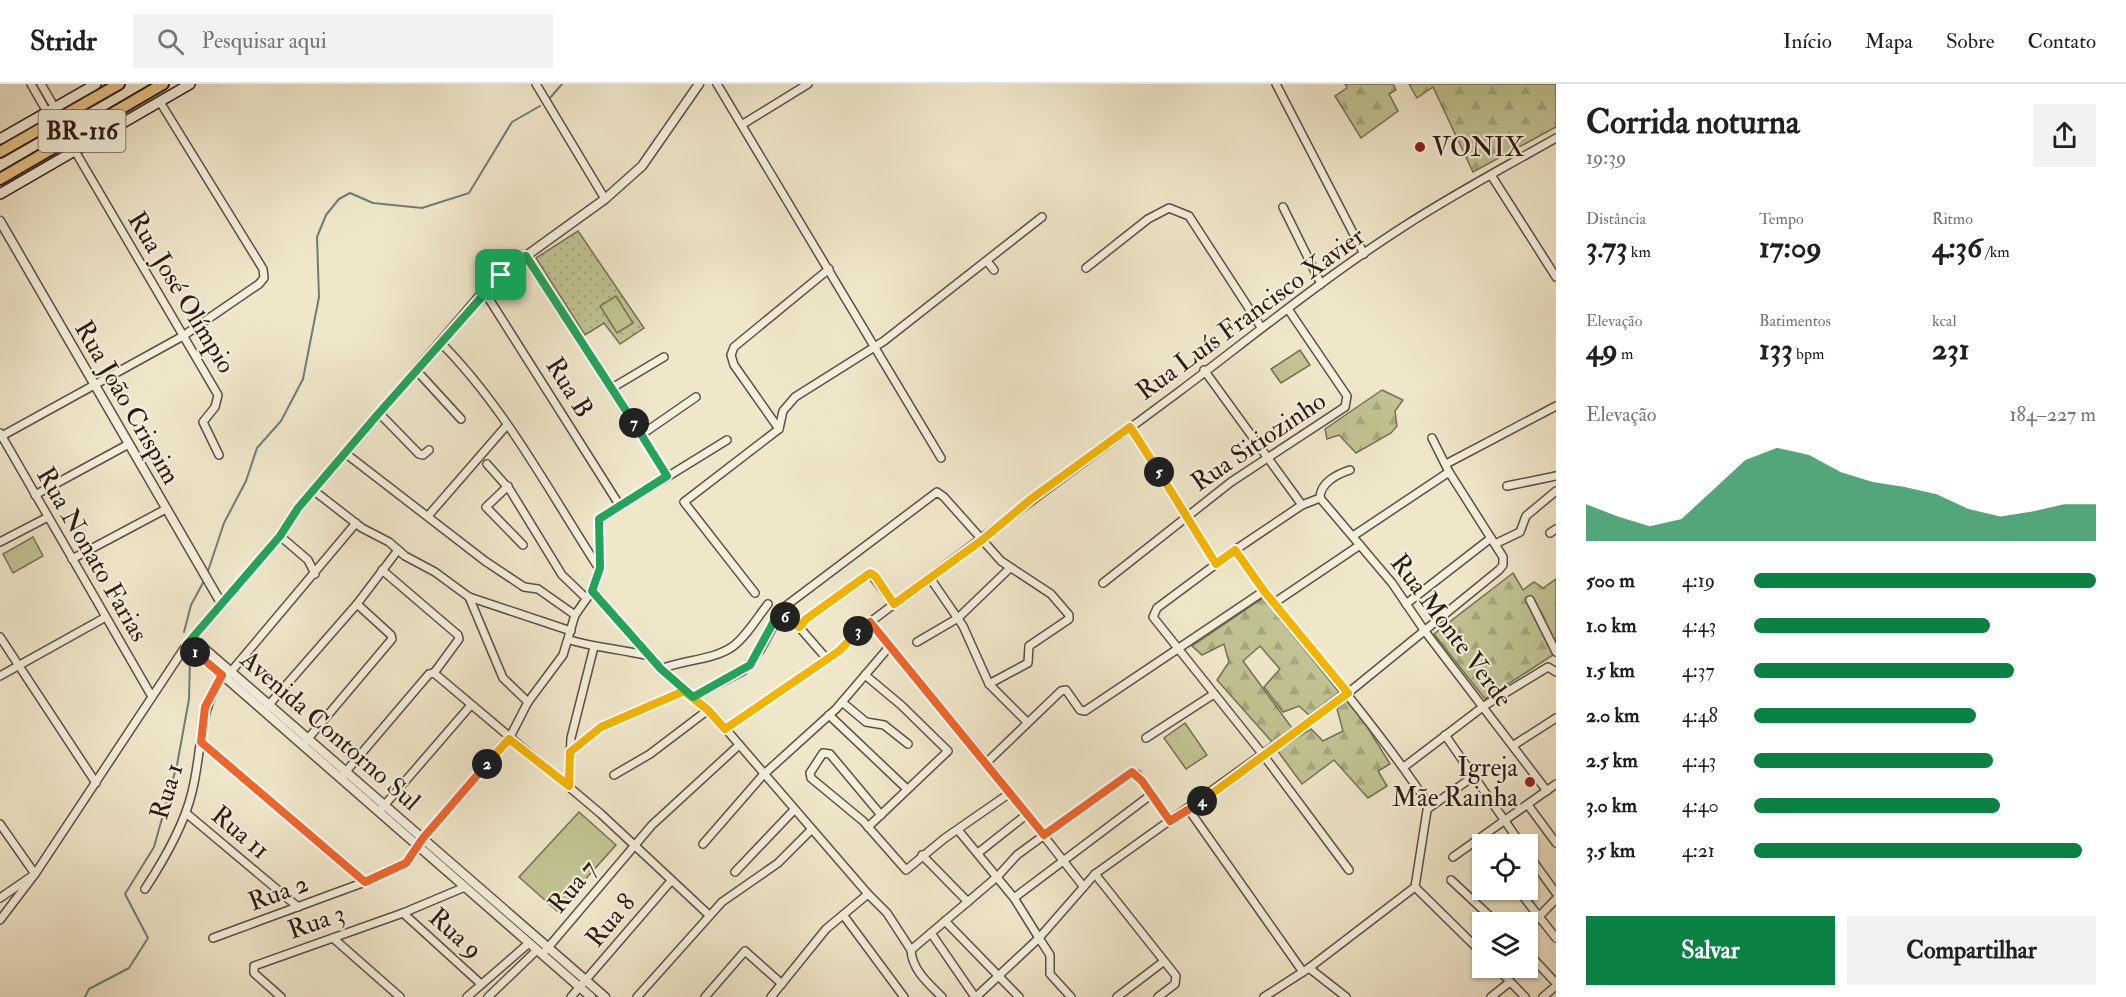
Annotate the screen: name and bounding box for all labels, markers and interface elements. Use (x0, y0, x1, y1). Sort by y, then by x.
search box (133, 14, 553, 68)
text: Stridr (30, 24, 97, 59)
icon: search (154, 25, 187, 58)
text: Pesquisar aqui (202, 27, 327, 55)
text: Início (1783, 28, 1832, 55)
text: Mapa (1865, 28, 1913, 55)
text: Sobre (1946, 28, 1995, 55)
text: Contato (2028, 28, 2096, 55)
text: Corrida noturna (1586, 102, 1800, 143)
button: share (2033, 104, 2096, 167)
road number: BR-116 (38, 110, 125, 152)
place label: VONIX (1432, 132, 1525, 164)
marker: VONIX (1413, 140, 1427, 154)
text: 19:39 (1586, 145, 1626, 170)
street label: Rua José Olímpio (119, 206, 242, 380)
text: Distância (1586, 209, 1646, 229)
text: Tempo (1759, 209, 1804, 229)
text: Ritmo (1932, 209, 1973, 229)
street label: Rua Luís Francisco Xavier (1130, 220, 1371, 407)
text: 3.73 (1586, 229, 1627, 266)
text: 17:09 (1759, 229, 1822, 266)
text: 4:36 (1932, 229, 1982, 266)
text: km (1627, 242, 1651, 262)
text: /km (1982, 242, 2010, 262)
pin (475, 249, 526, 300)
icon: arrive (484, 258, 517, 291)
text: Elevação (1586, 311, 1642, 331)
text: Batimentos (1759, 311, 1831, 331)
text: kcal (1932, 311, 1957, 331)
street label: Rua João Crispim (67, 315, 187, 491)
text: 49 (1586, 331, 1618, 368)
text: 133 (1759, 331, 1793, 368)
text: 231 (1932, 331, 1969, 368)
text: m (1618, 344, 1633, 364)
text: bpm (1793, 344, 1824, 364)
street label: Rua B (538, 351, 600, 424)
street label: Rua Sitiozinho (1185, 385, 1332, 499)
text: Elevação (1586, 402, 1656, 427)
text: 184–227 m (2009, 402, 2096, 427)
pin: 7 (619, 408, 649, 438)
text: 7 (630, 413, 638, 433)
pin: 5 (1144, 457, 1174, 487)
street label: Rua Nonato Farias (29, 462, 155, 647)
text: 5 (1155, 462, 1163, 482)
street label: Rua Monte Verde (1383, 548, 1519, 714)
text: 500 m (1586, 568, 1635, 593)
text: 4:19 (1682, 568, 1715, 593)
pin: 6 (770, 602, 800, 632)
text: 6 (781, 607, 789, 627)
text: 1.0 km (1586, 613, 1637, 638)
text: 4:43 (1682, 613, 1716, 638)
pin: 3 (843, 616, 873, 646)
text: 3 (855, 621, 861, 641)
pin: 1 (180, 637, 210, 667)
text: 1 (192, 642, 198, 662)
street label: Avenida Contorno Sul (233, 643, 427, 818)
text: 1.5 km (1586, 658, 1635, 683)
text: 4:37 (1682, 658, 1715, 683)
text: 2.0 km (1586, 703, 1640, 728)
text: 4:48 (1682, 703, 1718, 728)
text: 2.5 km (1586, 748, 1638, 773)
text: 4:43 (1682, 748, 1716, 773)
pin: 2 (472, 749, 502, 779)
place label: Igreja Mãe Rainha (1392, 752, 1518, 814)
text: 2 (483, 754, 491, 774)
street label: Rua 1 (143, 759, 191, 823)
marker: Igreja Mãe Rainha (1523, 775, 1537, 789)
pin: 4 (1187, 786, 1217, 816)
text: 4 (1198, 791, 1206, 811)
text: 3.0 km (1586, 793, 1637, 818)
text: 4:40 (1682, 793, 1719, 818)
street label: Rua 11 (205, 799, 276, 866)
map controls (1472, 834, 1538, 978)
button: locate (1472, 834, 1538, 900)
text: 3.5 km (1586, 838, 1635, 863)
text: 4:21 (1682, 838, 1715, 863)
street label: Rua 7 (541, 853, 604, 920)
street label: Rua 2 (244, 867, 313, 918)
street label: Rua 8 (579, 887, 642, 954)
street label: Rua 3 (284, 897, 349, 947)
street label: Rua 9 (422, 901, 489, 966)
button: layers (1472, 912, 1538, 978)
button: Salvar (1586, 916, 1835, 985)
button: Compartilhar (1847, 916, 2096, 985)

